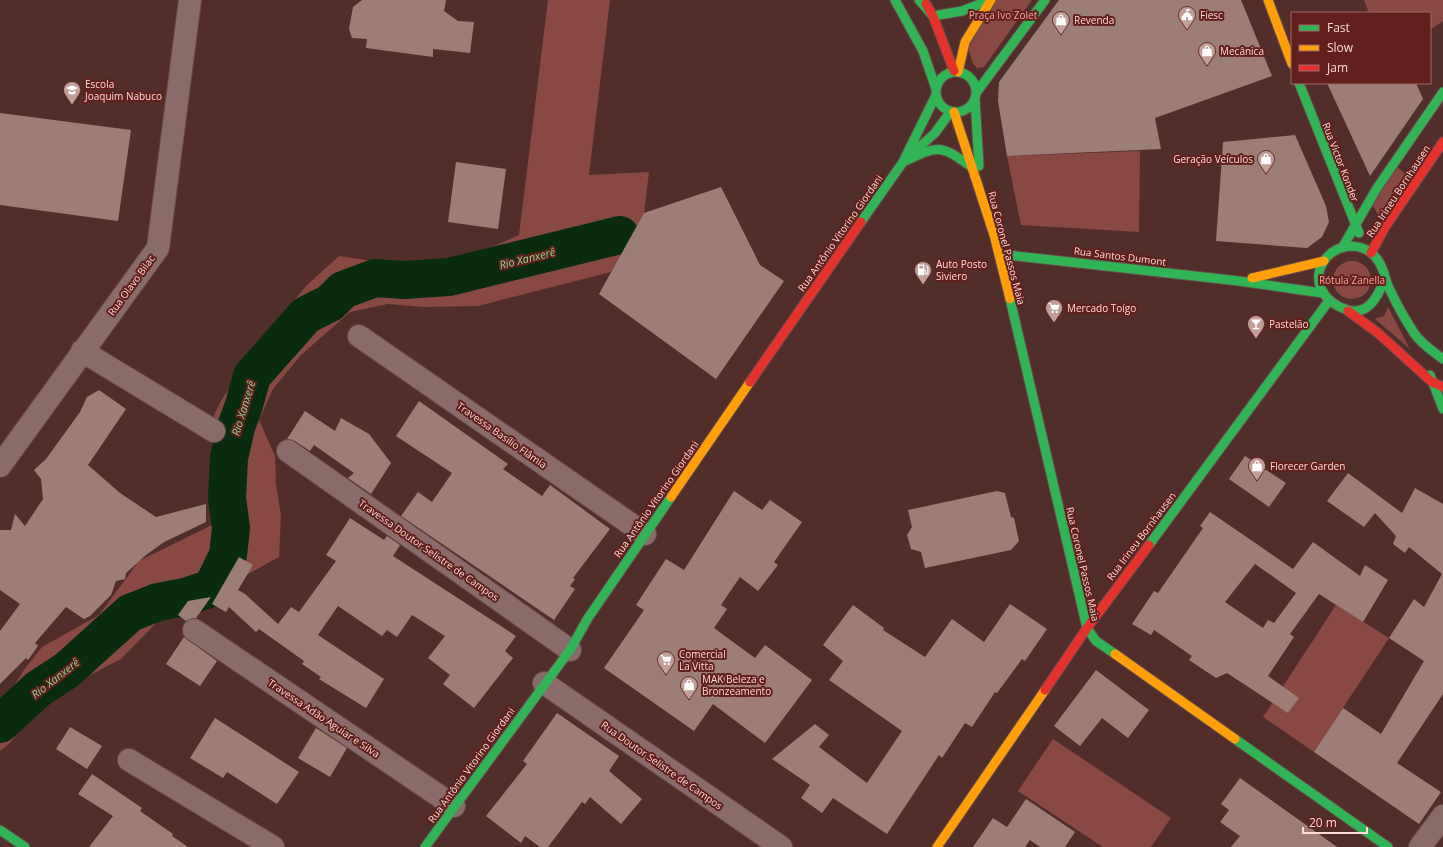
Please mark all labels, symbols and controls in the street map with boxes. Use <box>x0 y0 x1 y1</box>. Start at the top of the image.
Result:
public building icon: Fiesc <box>1177 5 1197 30</box>
park label: Praça Ivo Zolet <box>969 8 1038 22</box>
place label: Fiesc <box>1200 8 1223 22</box>
shop icon: Revenda <box>1051 10 1071 35</box>
legend <box>1291 12 1431 84</box>
place label: Revenda <box>1074 13 1114 27</box>
text: Fast <box>1327 19 1350 36</box>
text: Slow <box>1327 39 1354 56</box>
shop icon: Mecânica <box>1197 41 1217 66</box>
place label: Mecânica <box>1220 44 1264 58</box>
text: Jam <box>1326 59 1348 76</box>
place label: Escola Joaquim Nabuco <box>84 77 162 103</box>
school or university icon: Escola Joaquim Nabuco <box>62 80 82 105</box>
street label: Rua Victor Konder <box>1319 120 1363 204</box>
street label: Rua Irineu Bornhausen <box>1363 142 1433 240</box>
shop icon: Geração Veículos <box>1256 149 1276 174</box>
place label: Geração Veículos <box>1173 152 1253 166</box>
street label: Rua Antônio Vitorino Giordani <box>794 172 886 294</box>
street label: Rua Coronel Passos Maia <box>985 190 1029 306</box>
street label: Rua Santos Dumont <box>1073 243 1167 269</box>
water label: Rio Xanxerê <box>498 244 557 272</box>
street label: Rua Olavo Bilac <box>104 252 158 318</box>
place label: Auto Posto Siviero <box>936 257 987 283</box>
fuel station icon: Auto Posto Siviero <box>913 260 933 285</box>
park label: Rótula Zanella <box>1319 273 1385 287</box>
supermarket icon: Mercado Toígo <box>1044 298 1064 323</box>
place label: Mercado Toígo <box>1067 301 1136 315</box>
bar icon: Pastelão <box>1246 314 1266 339</box>
place label: Pastelão <box>1269 317 1309 331</box>
water label: Rio Xanxerê <box>227 378 259 437</box>
street label: Travessa Basílio Flâmia <box>454 399 550 471</box>
street label: Rua Antônio Vitorino Giordani <box>610 438 702 560</box>
shop icon: Florecer Garden <box>1247 456 1267 481</box>
place label: Florecer Garden <box>1270 459 1345 473</box>
street label: Rua Irineu Bornhausen <box>1103 489 1179 583</box>
street label: Travessa Doutor Selistre de Campos <box>356 496 502 604</box>
street label: Rua Coronel Passos Maia <box>1063 505 1103 623</box>
place label: Comercial La Vitta <box>679 647 726 673</box>
supermarket icon: Comercial La Vitta <box>656 650 676 675</box>
water label: Rio Xanxerê <box>28 654 82 701</box>
place label: MAK Beleza e Bronzeamento <box>702 672 771 698</box>
street label: Travessa Adão Aguiar e Silva <box>265 675 383 761</box>
shop icon: MAK Beleza e Bronzeamento <box>679 675 699 700</box>
street label: Rua Antônio Vitorino Giordani <box>424 704 518 826</box>
street label: Rua Doutor Selistre de Campos <box>598 718 726 813</box>
scale bar <box>1303 809 1367 835</box>
text: 20 m <box>1309 814 1337 831</box>

